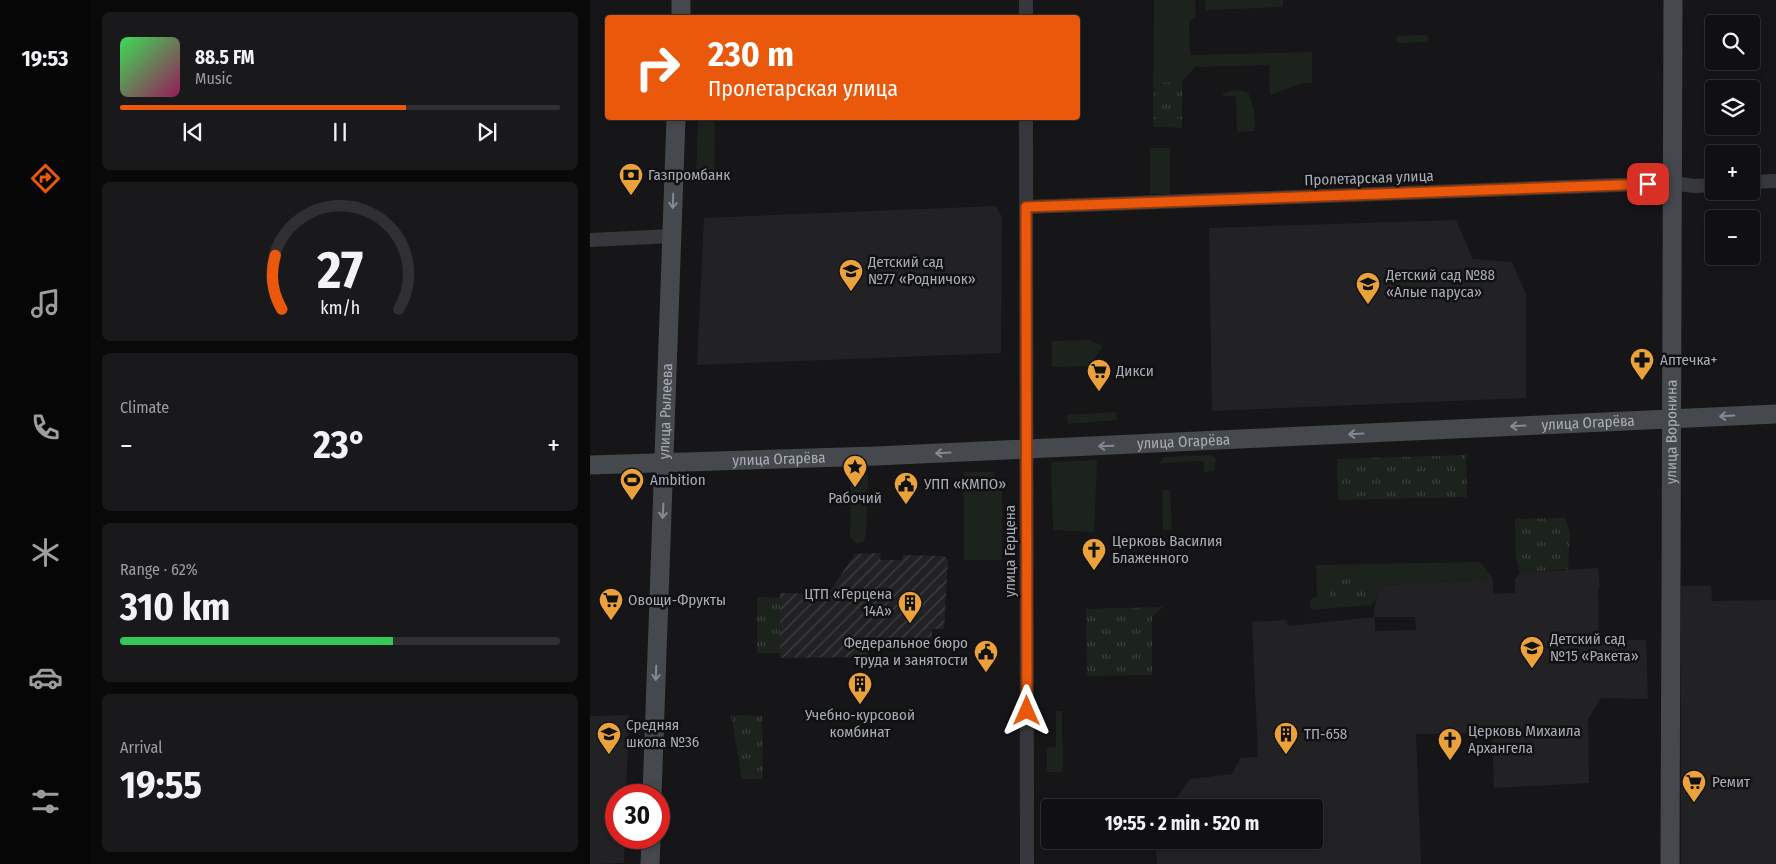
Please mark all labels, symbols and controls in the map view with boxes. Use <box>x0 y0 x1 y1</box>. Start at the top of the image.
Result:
map controls <box>1705 15 1760 265</box>
button: search <box>1705 15 1760 70</box>
text: 230 m <box>708 33 794 75</box>
icon: right <box>625 35 690 100</box>
text: 19:53 <box>22 45 68 72</box>
text: 88.5 FM <box>195 46 254 69</box>
text: Music <box>195 69 232 88</box>
text: Пролетарская улица <box>708 75 898 102</box>
button: layers <box>1705 80 1760 135</box>
icon: previous <box>179 118 207 146</box>
icon: pause <box>326 118 354 146</box>
icon: next <box>473 118 501 146</box>
button: + <box>1705 145 1760 200</box>
icon: directions <box>28 161 63 196</box>
bank icon: Газпромбанк <box>618 162 644 196</box>
pin <box>1627 163 1669 205</box>
place label: Газпромбанк <box>648 166 730 184</box>
street label: Пролетарская улица <box>1304 167 1434 189</box>
icon: arrive <box>1634 170 1662 198</box>
one-way arrow <box>668 193 677 209</box>
button: − <box>1705 210 1760 265</box>
text: 27 <box>316 239 363 302</box>
place label: Детский сад №77 «Родничок» <box>867 253 976 288</box>
school or university icon: Детский сад №77 «Родничок» <box>838 258 864 292</box>
place label: Детский сад №88 «Алые паруса» <box>1385 266 1495 301</box>
school or university icon: Детский сад №88 «Алые паруса» <box>1355 271 1381 305</box>
icon: music <box>28 286 63 321</box>
text: km/h <box>320 297 360 319</box>
pharmacy icon: Аптечка+ <box>1629 347 1655 381</box>
place label: Аптечка+ <box>1660 351 1717 369</box>
supermarket icon: Дикси <box>1086 358 1112 392</box>
place label: Дикси <box>1115 362 1154 380</box>
street label: улица Рылеева <box>655 363 676 460</box>
street label: улица Воронина <box>1662 380 1681 484</box>
text: Climate <box>120 398 169 417</box>
icon: phone <box>28 410 63 445</box>
one-way arrow <box>1720 411 1736 421</box>
street label: улица Огарёва <box>1541 412 1635 434</box>
one-way arrow <box>1510 421 1526 431</box>
text: 23° <box>313 422 367 468</box>
text: − <box>120 429 133 462</box>
text: + <box>547 429 560 462</box>
one-way arrow <box>1348 429 1364 438</box>
street label: улица Огарёва <box>1136 430 1231 453</box>
one-way arrow <box>1098 441 1114 451</box>
one-way arrow <box>936 448 952 458</box>
street label: улица Огарёва <box>732 449 826 470</box>
place icon: Рабочий <box>842 454 868 488</box>
sports icon: Ambition <box>619 467 645 501</box>
place label: Ambition <box>650 471 706 489</box>
public building icon: УПП «КМПО» <box>893 471 919 505</box>
place label: УПП «КМПО» <box>923 475 1006 493</box>
place label: Рабочий <box>828 489 882 507</box>
one-way arrow <box>658 502 667 518</box>
street label: улица Герцена <box>1001 505 1019 597</box>
place label: Церковь Василия Блаженного <box>1112 532 1222 567</box>
icon: climate <box>28 535 63 570</box>
church icon: Церковь Василия Блаженного <box>1081 537 1107 571</box>
text: Range · 62% <box>120 560 198 579</box>
text: 310 km <box>120 584 230 630</box>
place label: ЦТП «Герцена 14А» <box>804 585 892 620</box>
supermarket icon: Овощи-Фрукты <box>598 587 624 621</box>
building icon: ЦТП «Герцена 14А» <box>897 590 923 624</box>
place label: Овощи-Фрукты <box>628 591 726 609</box>
place label: Детский сад №15 «Ракета» <box>1549 630 1639 665</box>
place label: Федеральное бюро труда и занятости <box>844 634 968 669</box>
school or university icon: Детский сад №15 «Ракета» <box>1519 635 1545 669</box>
public building icon: Федеральное бюро труда и занятости <box>973 639 999 673</box>
icon: car <box>28 660 63 695</box>
one-way arrow <box>651 664 661 681</box>
building icon: Учебно-курсовой комбинат <box>847 671 873 705</box>
position arrow <box>1000 684 1052 736</box>
place label: Учебно-курсовой комбинат <box>804 706 915 741</box>
place label: Средняя школа №36 <box>626 716 699 751</box>
school or university icon: Средняя школа №36 <box>596 721 622 755</box>
building icon: ТП-658 <box>1273 721 1299 755</box>
place label: Церковь Михаила Архангела <box>1468 722 1581 757</box>
place label: ТП-658 <box>1304 725 1347 743</box>
church icon: Церковь Михаила Архангела <box>1437 727 1463 761</box>
text: Arrival <box>120 738 162 757</box>
text: 19:55 <box>120 762 202 808</box>
supermarket icon: Ремит <box>1681 769 1707 803</box>
place label: Ремит <box>1712 773 1751 791</box>
icon: filters <box>28 784 63 819</box>
speed limit sign: 30 <box>605 784 670 849</box>
text: 19:55 · 2 min · 520 m <box>1105 812 1259 835</box>

